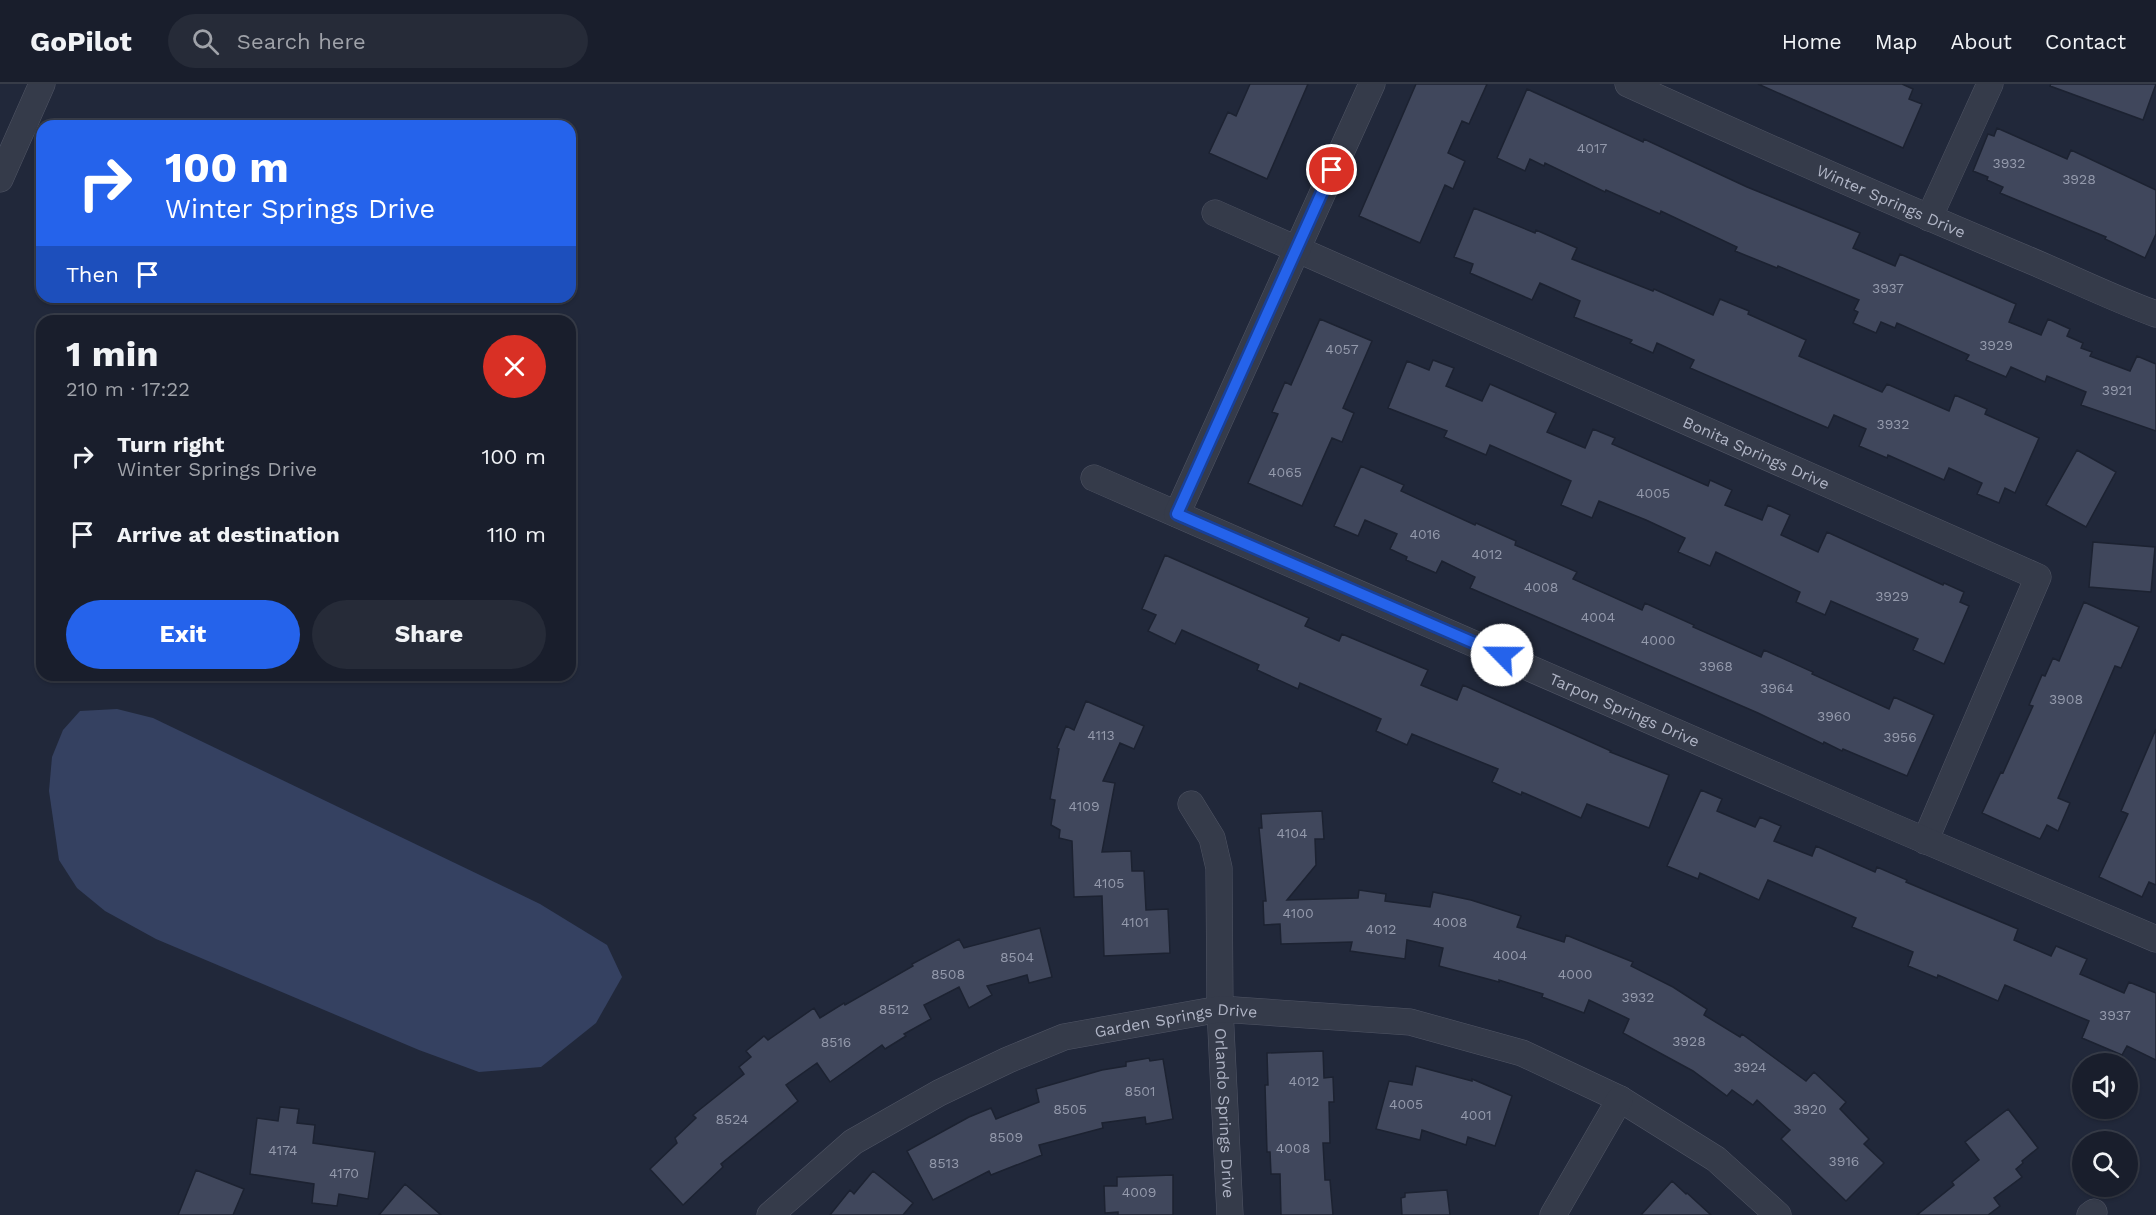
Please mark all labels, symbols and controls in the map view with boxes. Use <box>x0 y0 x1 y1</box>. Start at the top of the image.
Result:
search box <box>168 14 588 68</box>
text: GoPilot <box>30 25 132 58</box>
icon: search <box>189 25 222 58</box>
text: Search here <box>237 29 366 54</box>
text: Home <box>1782 29 1842 54</box>
text: Map <box>1875 29 1918 54</box>
text: About <box>1951 29 2012 54</box>
text: Contact <box>2045 29 2126 54</box>
house number: 4017 <box>1577 140 1607 156</box>
text: 100 m <box>165 143 289 192</box>
icon: right <box>66 144 144 222</box>
pin <box>1306 144 1357 195</box>
icon: arrive <box>1315 153 1348 186</box>
house number: 3932 <box>1993 155 2025 171</box>
street label: Winter Springs Drive <box>1814 161 1968 242</box>
house number: 3928 <box>2062 171 2096 187</box>
text: Winter Springs Drive <box>165 193 435 225</box>
icon: arrive <box>131 258 164 291</box>
text: Then <box>66 262 119 287</box>
house number: 3937 <box>1872 280 1904 296</box>
text: 1 min <box>66 333 158 375</box>
button: close <box>483 335 546 398</box>
house number: 3929 <box>1979 337 2013 353</box>
house number: 4057 <box>1325 341 1359 357</box>
text: 210 m · 17:22 <box>66 377 190 401</box>
house number: 3921 <box>2102 382 2132 398</box>
street label: Bonita Springs Drive <box>1680 412 1832 494</box>
house number: 3932 <box>1877 416 1909 432</box>
text: Turn right <box>117 432 224 457</box>
icon: right <box>66 440 99 473</box>
text: 100 m <box>482 444 546 469</box>
text: Winter Springs Drive <box>117 457 317 481</box>
house number: 4065 <box>1268 464 1302 480</box>
house number: 4005 <box>1636 485 1670 501</box>
icon: arrive <box>66 518 99 551</box>
text: Arrive at destination <box>117 522 340 547</box>
text: 110 m <box>487 522 546 547</box>
house number: 4016 <box>1409 526 1441 542</box>
house number: 4012 <box>1472 546 1502 562</box>
house number: 4008 <box>1524 579 1558 595</box>
house number: 3929 <box>1875 588 1909 604</box>
button: Exit <box>66 600 300 669</box>
button: Share <box>312 600 546 669</box>
house number: 4004 <box>1581 609 1615 625</box>
position arrow <box>1470 623 1534 687</box>
house number: 4000 <box>1641 632 1675 648</box>
house number: 3968 <box>1699 658 1733 674</box>
street label: Tarpon Springs Drive <box>1546 669 1702 751</box>
house number: 3964 <box>1760 680 1794 696</box>
house number: 3908 <box>2049 691 2083 707</box>
house number: 3960 <box>1817 708 1851 724</box>
house number: 4113 <box>1087 727 1115 743</box>
house number: 3956 <box>1883 729 1917 745</box>
house number: 4109 <box>1068 798 1100 814</box>
house number: 4104 <box>1276 825 1308 841</box>
house number: 4105 <box>1094 875 1124 891</box>
house number: 4100 <box>1282 905 1314 921</box>
house number: 4101 <box>1121 914 1149 930</box>
house number: 4008 <box>1433 914 1467 930</box>
house number: 4012 <box>1366 921 1396 937</box>
house number: 4004 <box>1493 947 1527 963</box>
house number: 8504 <box>1000 949 1034 965</box>
house number: 8508 <box>931 966 965 982</box>
house number: 4000 <box>1558 966 1592 982</box>
house number: 3932 <box>1622 989 1654 1005</box>
street label: Garden Springs Drive <box>1093 1000 1258 1041</box>
house number: 8512 <box>879 1001 909 1017</box>
house number: 3937 <box>2099 1007 2131 1023</box>
street label: Orlando Springs Drive <box>1211 1027 1238 1199</box>
house number: 3928 <box>1672 1033 1706 1049</box>
house number: 8516 <box>821 1034 851 1050</box>
map controls <box>2072 1053 2138 1197</box>
button: sound <box>2072 1053 2138 1119</box>
house number: 3924 <box>1733 1059 1767 1075</box>
house number: 4012 <box>1289 1073 1319 1089</box>
house number: 8501 <box>1125 1083 1155 1099</box>
house number: 4005 <box>1389 1096 1423 1112</box>
house number: 8505 <box>1053 1101 1087 1117</box>
house number: 3920 <box>1793 1101 1827 1117</box>
house number: 4001 <box>1460 1107 1492 1123</box>
house number: 8524 <box>715 1111 749 1127</box>
house number: 8509 <box>989 1129 1023 1145</box>
button: search <box>2072 1131 2138 1197</box>
house number: 4008 <box>1276 1140 1310 1156</box>
house number: 4174 <box>268 1142 298 1158</box>
house number: 3916 <box>1829 1153 1859 1169</box>
house number: 8513 <box>929 1155 959 1171</box>
house number: 4170 <box>329 1165 359 1181</box>
house number: 4009 <box>1122 1184 1156 1200</box>

